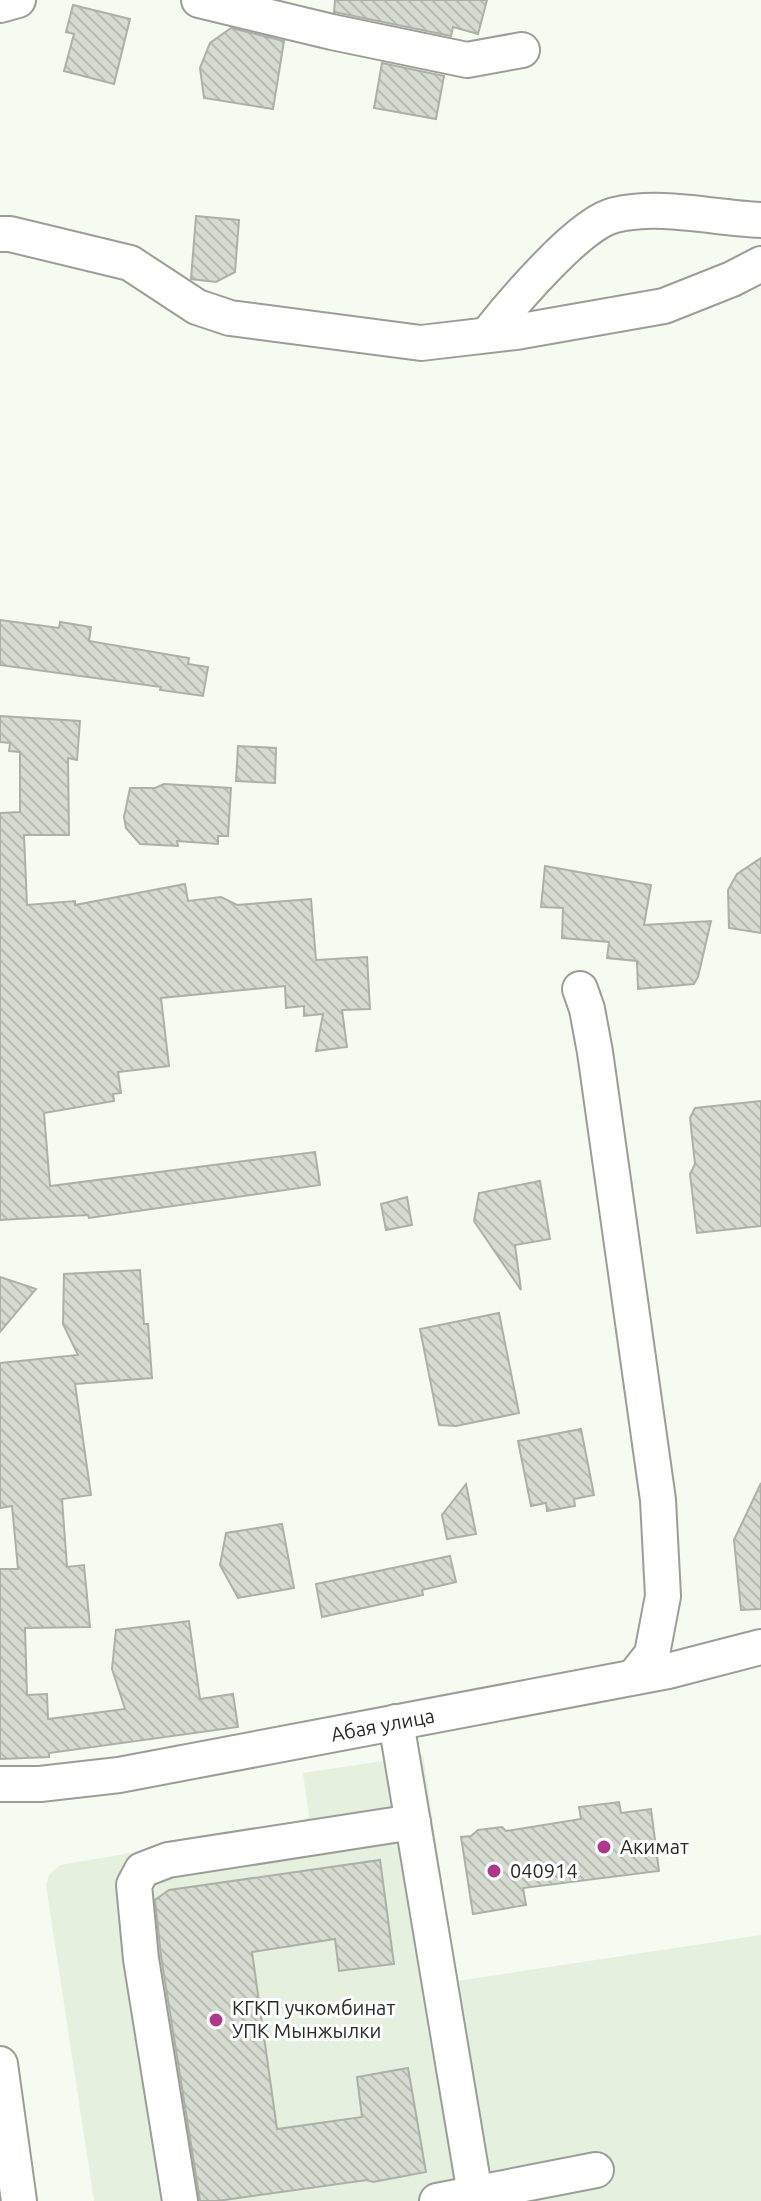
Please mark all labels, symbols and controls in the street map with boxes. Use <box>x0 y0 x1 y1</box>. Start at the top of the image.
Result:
street label: Абая улица <box>329 1703 436 1746</box>
place label: Акимат <box>620 1835 689 1858</box>
marker: Акимат <box>595 1838 613 1856</box>
place label: 040914 <box>510 1859 578 1882</box>
marker: 040914 <box>485 1862 503 1880</box>
place label: КГКП учкомбинат УПК Мынжылки <box>232 1996 395 2042</box>
marker: КГКП учкомбинат УПК Мынжылки <box>207 2011 225 2029</box>

